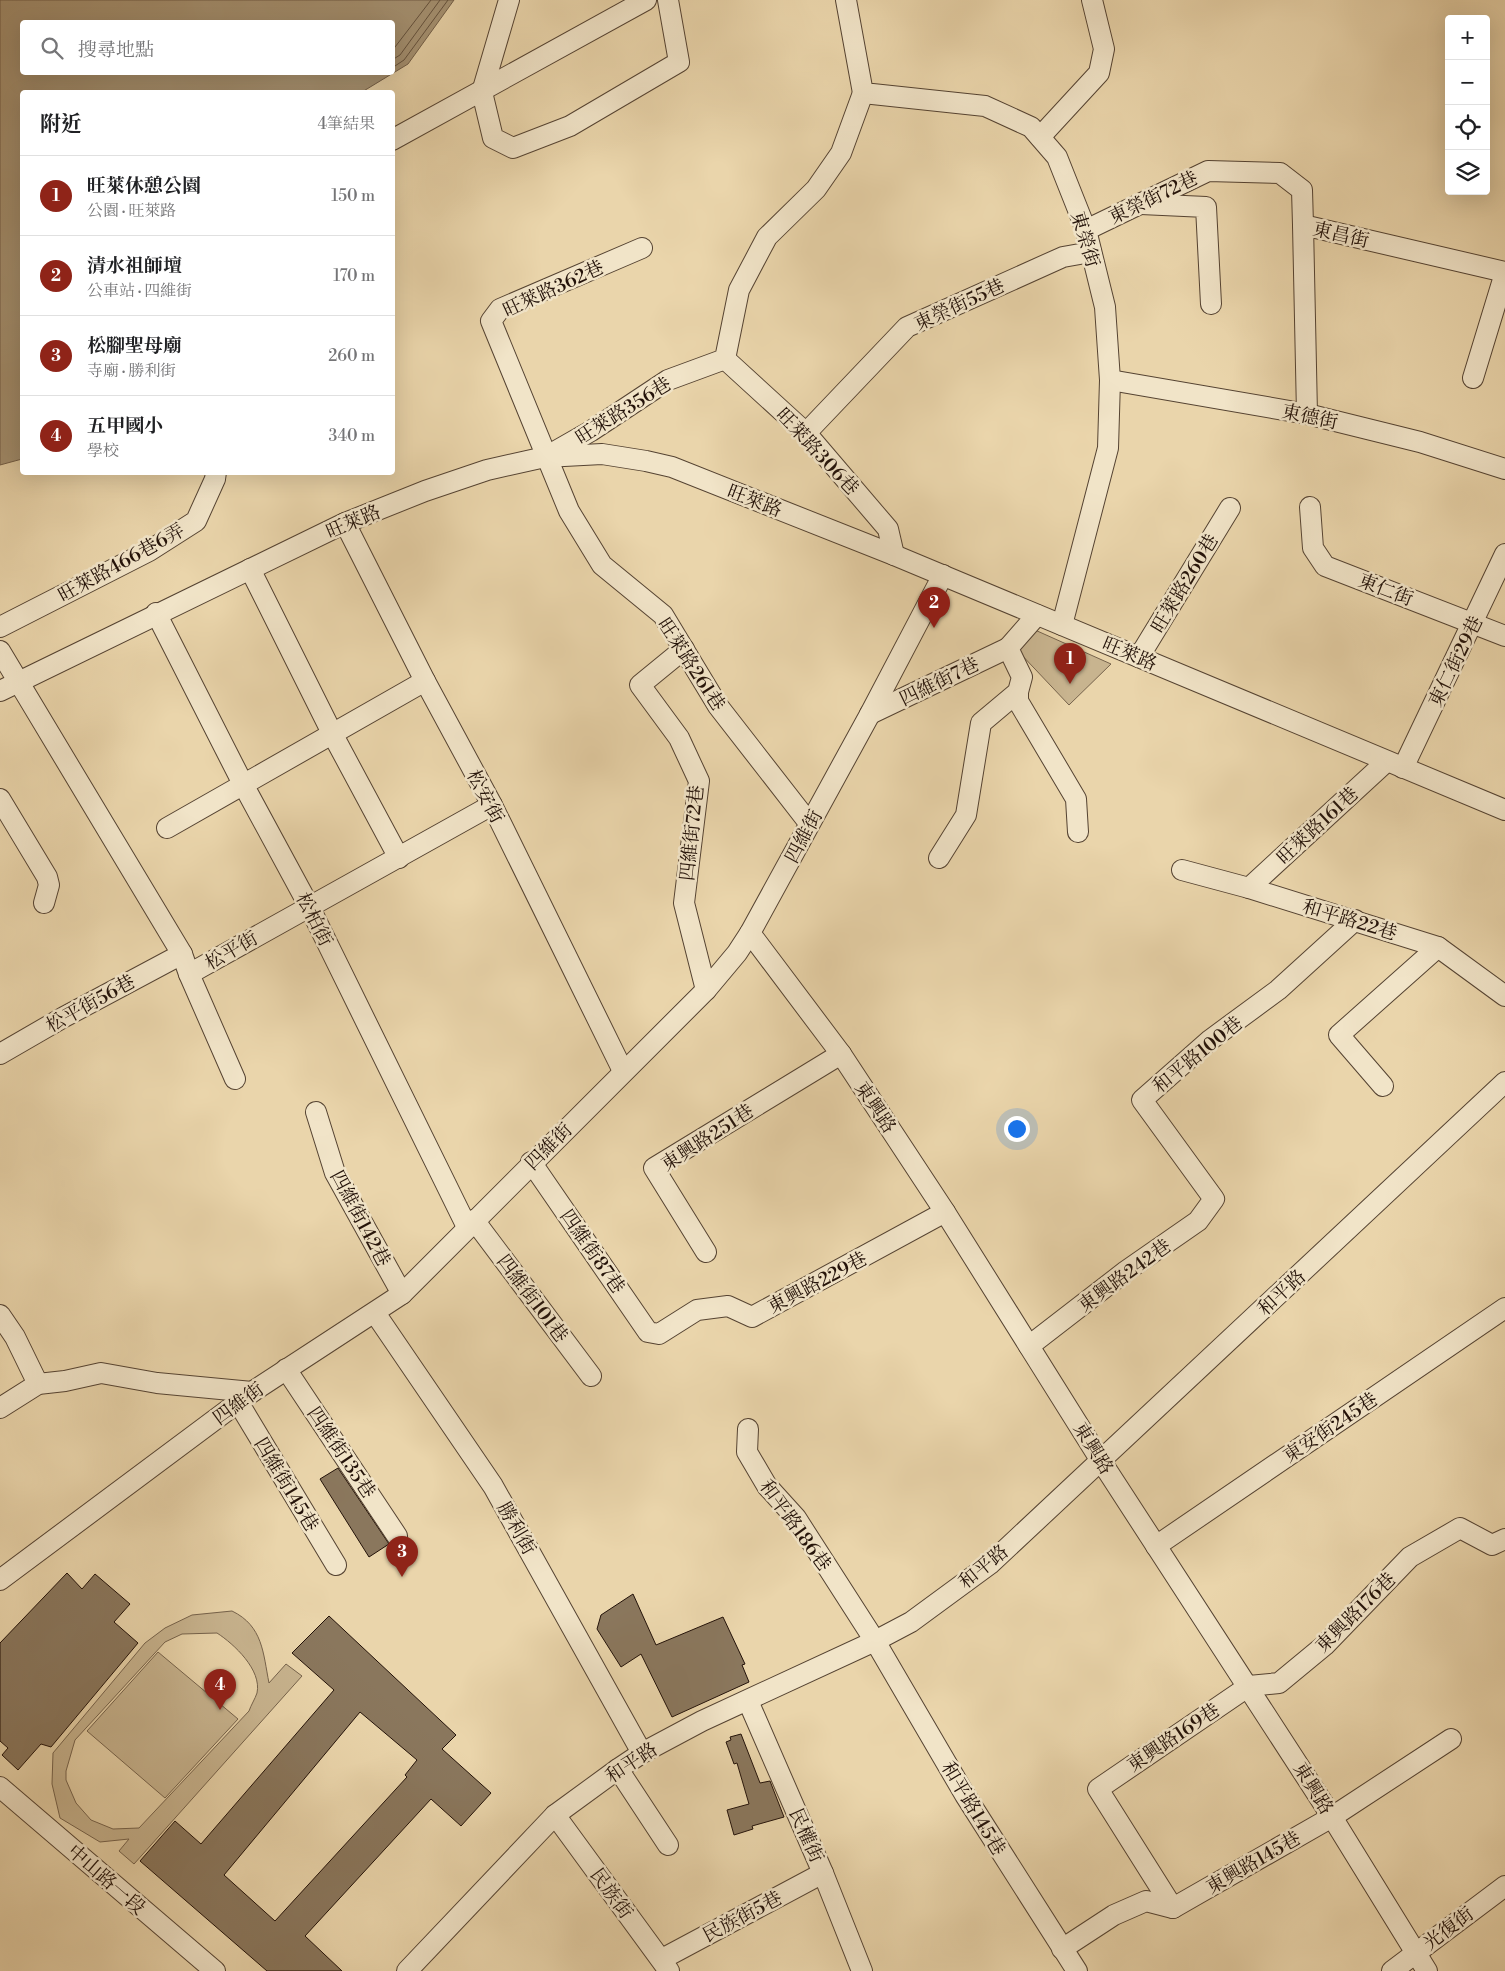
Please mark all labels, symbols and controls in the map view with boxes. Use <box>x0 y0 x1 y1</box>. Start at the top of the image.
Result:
map controls <box>1445 15 1490 195</box>
button: + <box>1445 15 1490 60</box>
search box <box>20 20 395 75</box>
icon: search <box>38 34 66 62</box>
text: 搜尋地點 <box>78 38 154 62</box>
button: − <box>1445 60 1490 105</box>
button: locate <box>1445 105 1490 150</box>
text: 附近 <box>40 112 82 138</box>
text: 4筆結果 <box>317 114 375 134</box>
button: layers <box>1445 150 1490 195</box>
street label: 東榮街72巷 <box>1105 166 1202 230</box>
text: 旺萊休憩公園 <box>87 174 201 198</box>
text: 1 <box>52 186 60 206</box>
text: 150 m <box>331 186 375 206</box>
text: 公園 · 旺萊路 <box>87 201 176 221</box>
street label: 東榮街 <box>1065 209 1105 270</box>
street label: 東昌街 <box>1310 217 1371 253</box>
text: 清水祖師壇 <box>87 254 182 278</box>
street label: 旺萊路362巷 <box>499 255 608 323</box>
text: 2 <box>51 266 61 286</box>
text: 170 m <box>333 266 375 286</box>
street label: 東榮街55巷 <box>910 274 1008 336</box>
text: 公車站 · 四維街 <box>87 281 192 301</box>
text: 松腳聖母廟 <box>87 334 182 358</box>
text: 3 <box>51 346 61 366</box>
text: 260 m <box>328 346 375 366</box>
text: 寺廟 · 勝利街 <box>87 361 176 381</box>
street label: 旺萊路356巷 <box>571 372 676 450</box>
street label: 東德街 <box>1279 399 1340 435</box>
street label: 旺萊路306巷 <box>771 403 864 500</box>
text: 五甲國小 <box>87 414 163 438</box>
text: 4 <box>51 426 61 446</box>
text: 340 m <box>328 426 375 446</box>
text: 學校 <box>87 441 119 461</box>
street label: 旺萊路 <box>724 480 786 522</box>
street label: 旺萊路 <box>322 500 384 544</box>
street label: 旺萊路466巷6弄 <box>54 518 189 608</box>
street label: 旺萊路260巷 <box>1146 530 1224 637</box>
street label: 東仁街 <box>1355 569 1417 611</box>
pin: 2 <box>918 587 950 628</box>
street label: 東仁街29巷 <box>1424 612 1488 711</box>
street label: 旺萊路261巷 <box>652 614 730 716</box>
street label: 旺萊路 <box>1099 632 1161 676</box>
pin: 1 <box>1054 643 1086 684</box>
street label: 四維街7巷 <box>896 652 983 711</box>
street label: 松安街 <box>461 766 509 827</box>
street label: 旺萊路161巷 <box>1272 782 1363 870</box>
street label: 四維街72巷 <box>675 784 709 882</box>
street label: 四維街 <box>780 806 828 867</box>
street label: 松柏街 <box>290 889 338 950</box>
street label: 和平路22巷 <box>1299 894 1400 946</box>
street label: 松平街 <box>201 926 262 976</box>
street label: 松平街56巷 <box>42 970 139 1038</box>
street label: 和平路100巷 <box>1148 1011 1247 1098</box>
street label: 東興路 <box>849 1077 901 1138</box>
street label: 東興路251巷 <box>657 1099 758 1177</box>
your location <box>1004 1116 1030 1142</box>
street label: 四維街 <box>520 1118 577 1175</box>
street label: 四維街142巷 <box>325 1166 395 1271</box>
street label: 四維街87巷 <box>555 1205 630 1298</box>
street label: 東興路242巷 <box>1073 1234 1176 1318</box>
street label: 東興路229巷 <box>764 1247 871 1319</box>
street label: 四維街101巷 <box>491 1250 573 1347</box>
street label: 和平路 <box>1253 1265 1311 1321</box>
street label: 四維街 <box>208 1377 269 1430</box>
street label: 東安街245巷 <box>1279 1387 1382 1468</box>
street label: 四維街135巷 <box>302 1402 381 1503</box>
street label: 東興路 <box>1068 1418 1118 1479</box>
street label: 四維街145巷 <box>249 1433 324 1536</box>
street label: 和平路186巷 <box>754 1475 836 1576</box>
street label: 勝利街 <box>491 1498 541 1559</box>
pin: 3 <box>386 1536 418 1577</box>
street label: 和平路 <box>954 1540 1013 1594</box>
street label: 東興路176巷 <box>1311 1568 1401 1658</box>
pin: 4 <box>204 1669 236 1710</box>
street label: 東興路169巷 <box>1123 1698 1224 1778</box>
street label: 和平路 <box>601 1737 662 1788</box>
street label: 和平路145巷 <box>936 1757 1011 1860</box>
street label: 東興路 <box>1288 1758 1338 1819</box>
street label: 民權街 <box>784 1804 829 1866</box>
street label: 東興路145巷 <box>1202 1826 1305 1900</box>
street label: 中山路一段 <box>63 1840 150 1920</box>
street label: 民族街 <box>585 1863 638 1924</box>
street label: 民族街5巷 <box>699 1886 786 1948</box>
street label: 光復街 <box>1419 1902 1479 1956</box>

